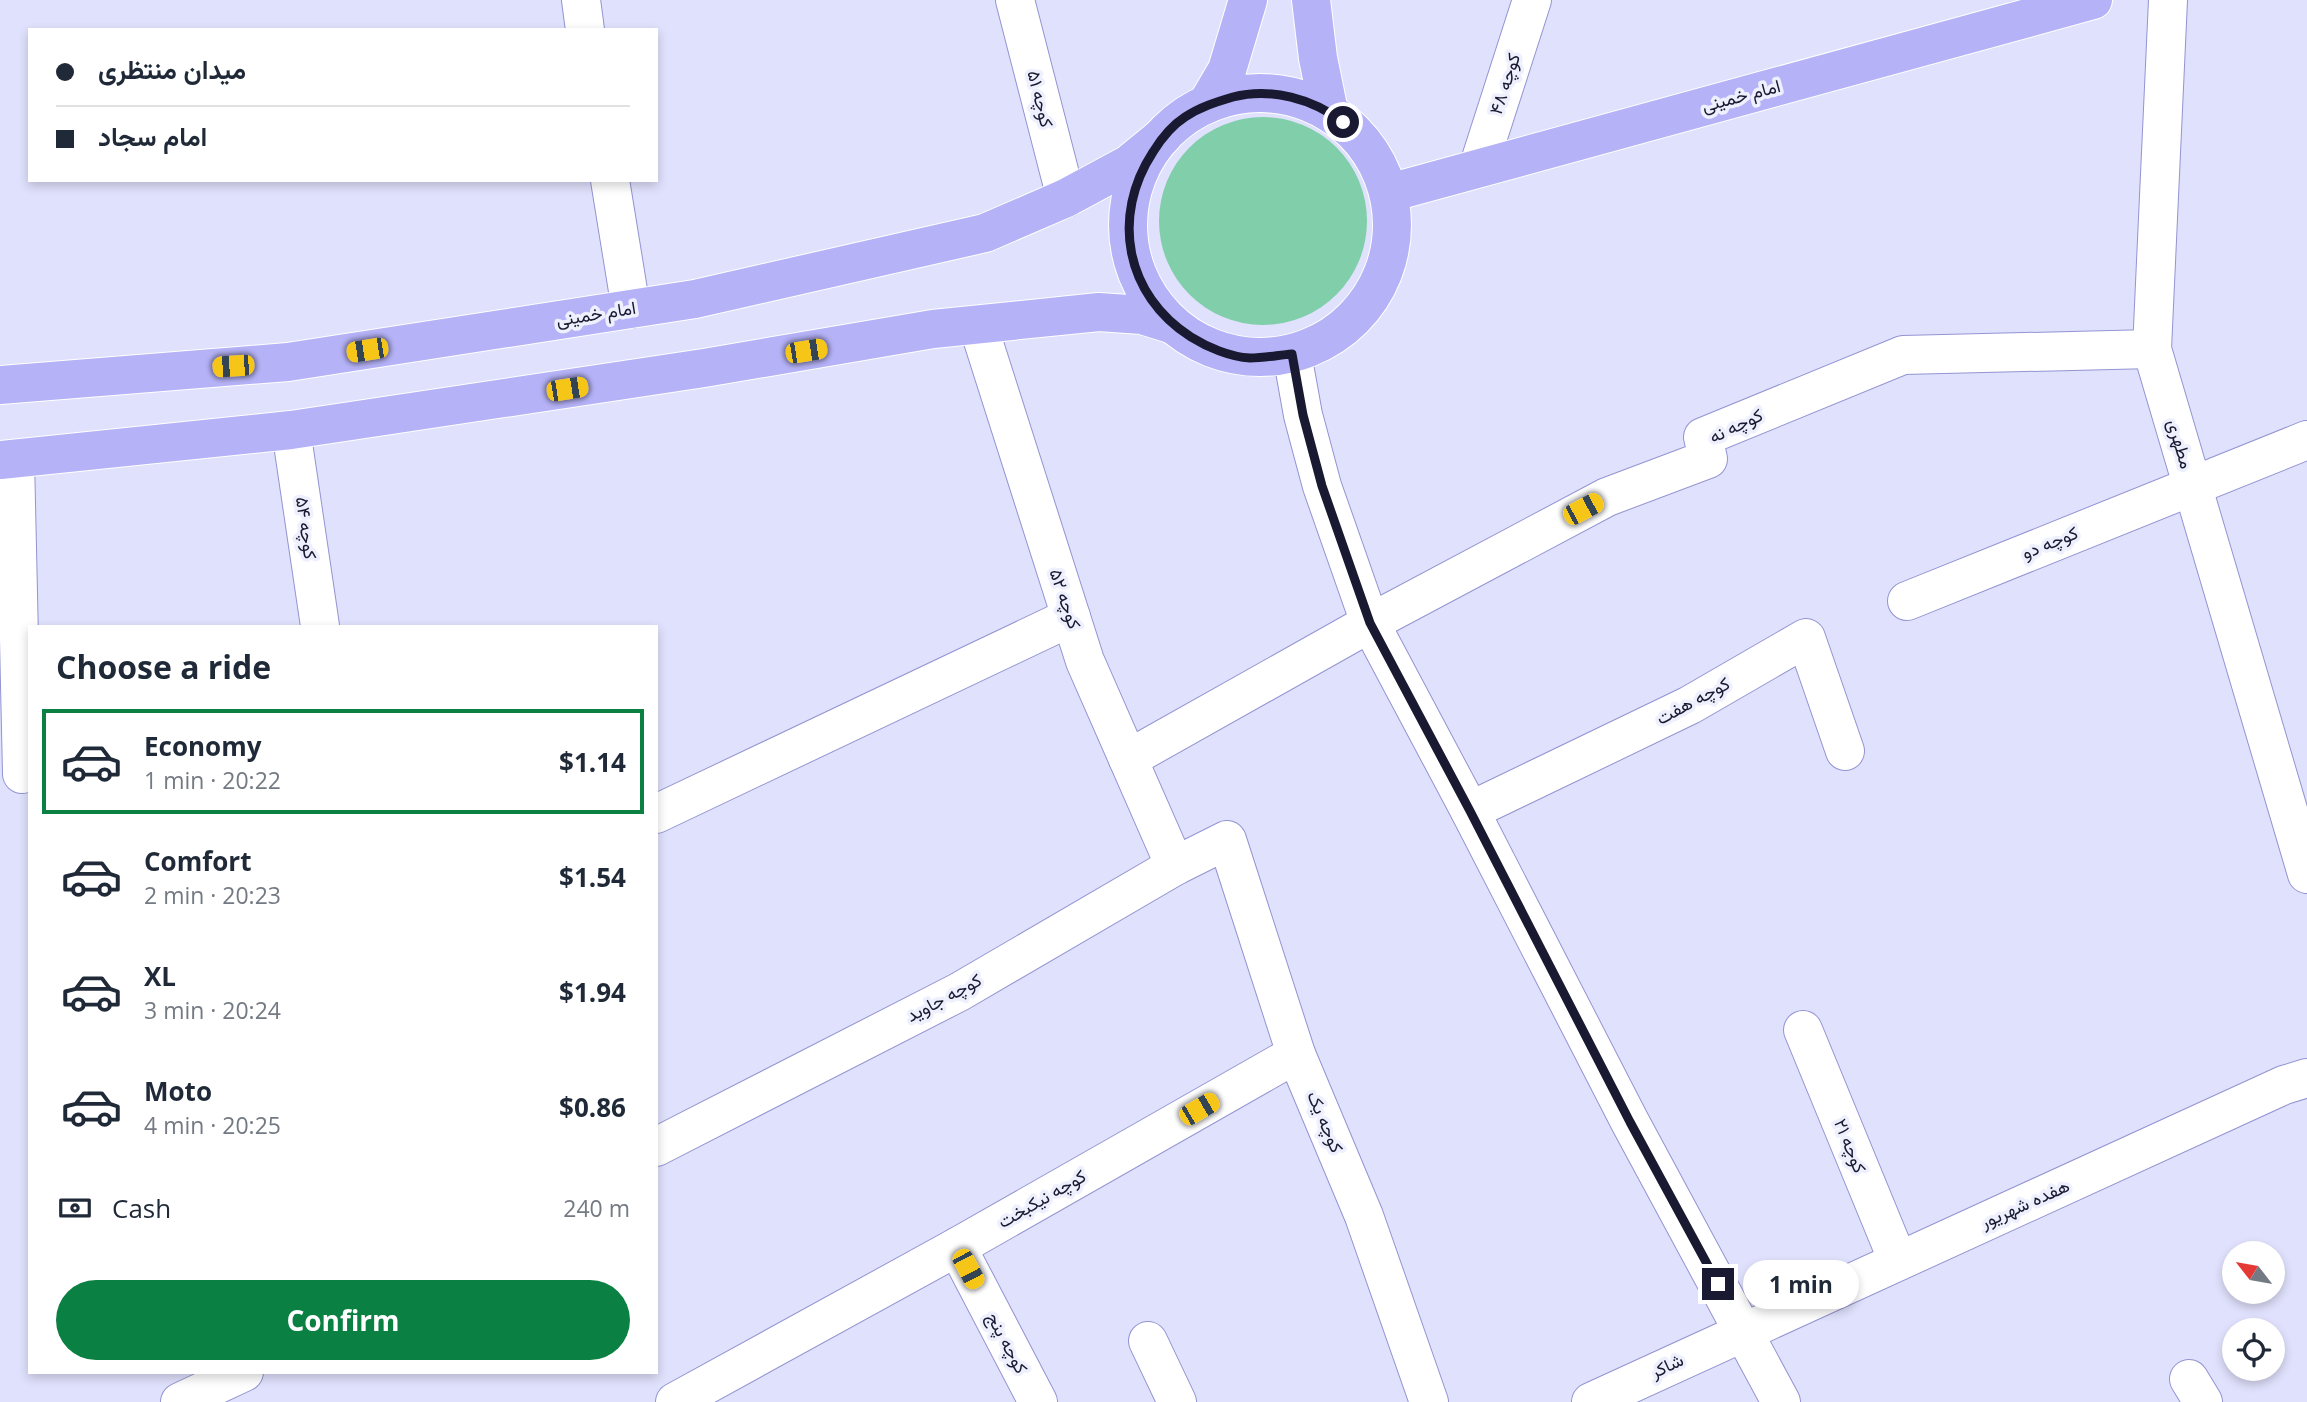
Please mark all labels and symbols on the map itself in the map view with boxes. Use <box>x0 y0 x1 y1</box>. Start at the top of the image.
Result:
street label: کوچه ۴۸ <box>1483 50 1526 118</box>
street label: کوچه ۵۱ <box>1021 68 1060 130</box>
street label: امام خمینی <box>1699 73 1783 118</box>
route start <box>1327 106 1359 138</box>
street label: امام خمینی <box>554 295 638 332</box>
car <box>345 336 390 364</box>
car <box>784 337 829 365</box>
car <box>212 354 255 378</box>
car <box>545 375 590 403</box>
street label: کوچه نه <box>1705 402 1767 449</box>
street label: مطهری <box>2162 416 2199 471</box>
car <box>1560 490 1607 528</box>
street label: کوچه ۵۴ <box>290 495 323 561</box>
street label: کوچه دو <box>2018 520 2082 565</box>
street label: کوچه ۵۲ <box>1044 565 1087 632</box>
street label: کوچه هفت <box>1651 671 1734 730</box>
street label: کوچه جاوید <box>902 967 986 1028</box>
street label: کوچه یک <box>1301 1087 1350 1156</box>
car <box>1176 1089 1223 1129</box>
street label: کوچه ۲۱ <box>1828 1115 1873 1177</box>
street label: کوچه نیکبخت <box>993 1163 1091 1234</box>
street label: هفده شهریور <box>1975 1173 2073 1234</box>
north arrow <box>2222 1241 2286 1304</box>
car <box>949 1246 988 1292</box>
callout: 1 min <box>1742 1260 1858 1308</box>
route end <box>1702 1268 1734 1300</box>
street label: کوچه پنج <box>981 1308 1034 1378</box>
street label: شاکر <box>1645 1347 1687 1384</box>

